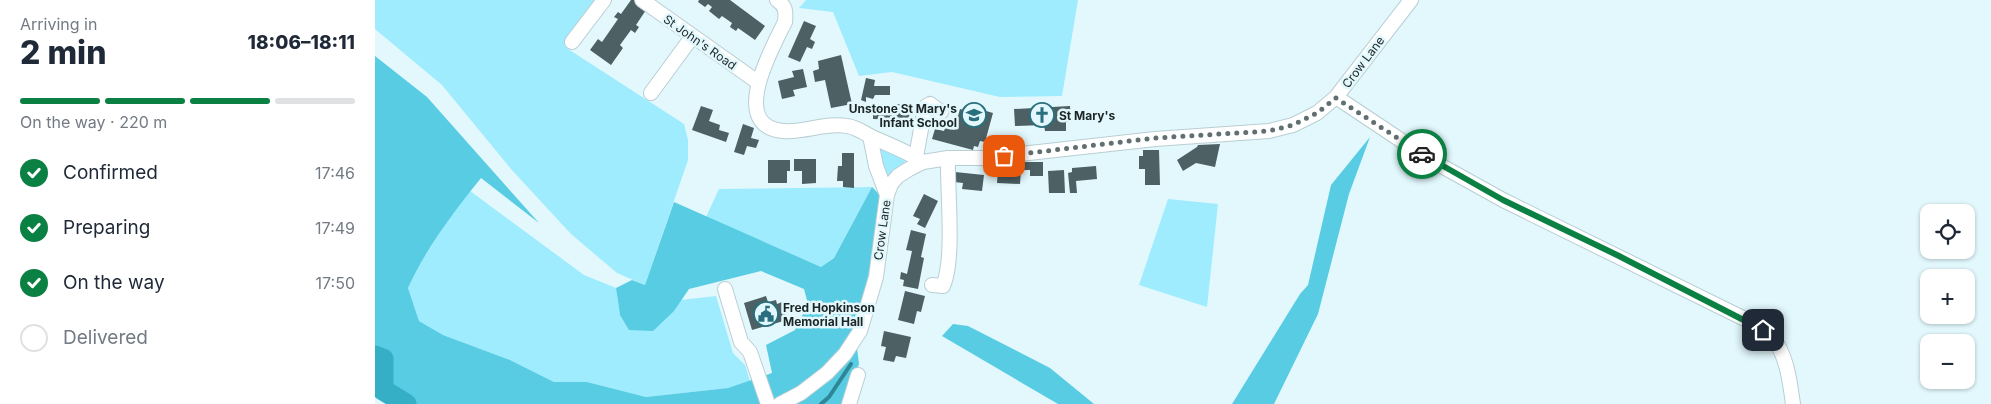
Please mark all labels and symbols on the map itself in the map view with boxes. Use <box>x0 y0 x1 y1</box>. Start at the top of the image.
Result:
street label: St John's Road <box>661 11 739 73</box>
street label: Crow Lane <box>1339 33 1387 91</box>
place label: Unstone St Mary's Infant School <box>849 101 957 130</box>
school or university icon: Unstone St Mary's Infant School <box>961 102 987 128</box>
church icon: St Mary's <box>1029 102 1055 128</box>
place label: St Mary's <box>1059 108 1116 123</box>
courier <box>1397 129 1447 179</box>
pin <box>983 135 1025 177</box>
street label: Crow Lane <box>870 199 894 261</box>
place label: Fred Hopkinson Memorial Hall <box>783 300 875 329</box>
public building icon: Fred Hopkinson Memorial Hall <box>753 301 779 327</box>
pin <box>1742 309 1784 351</box>

